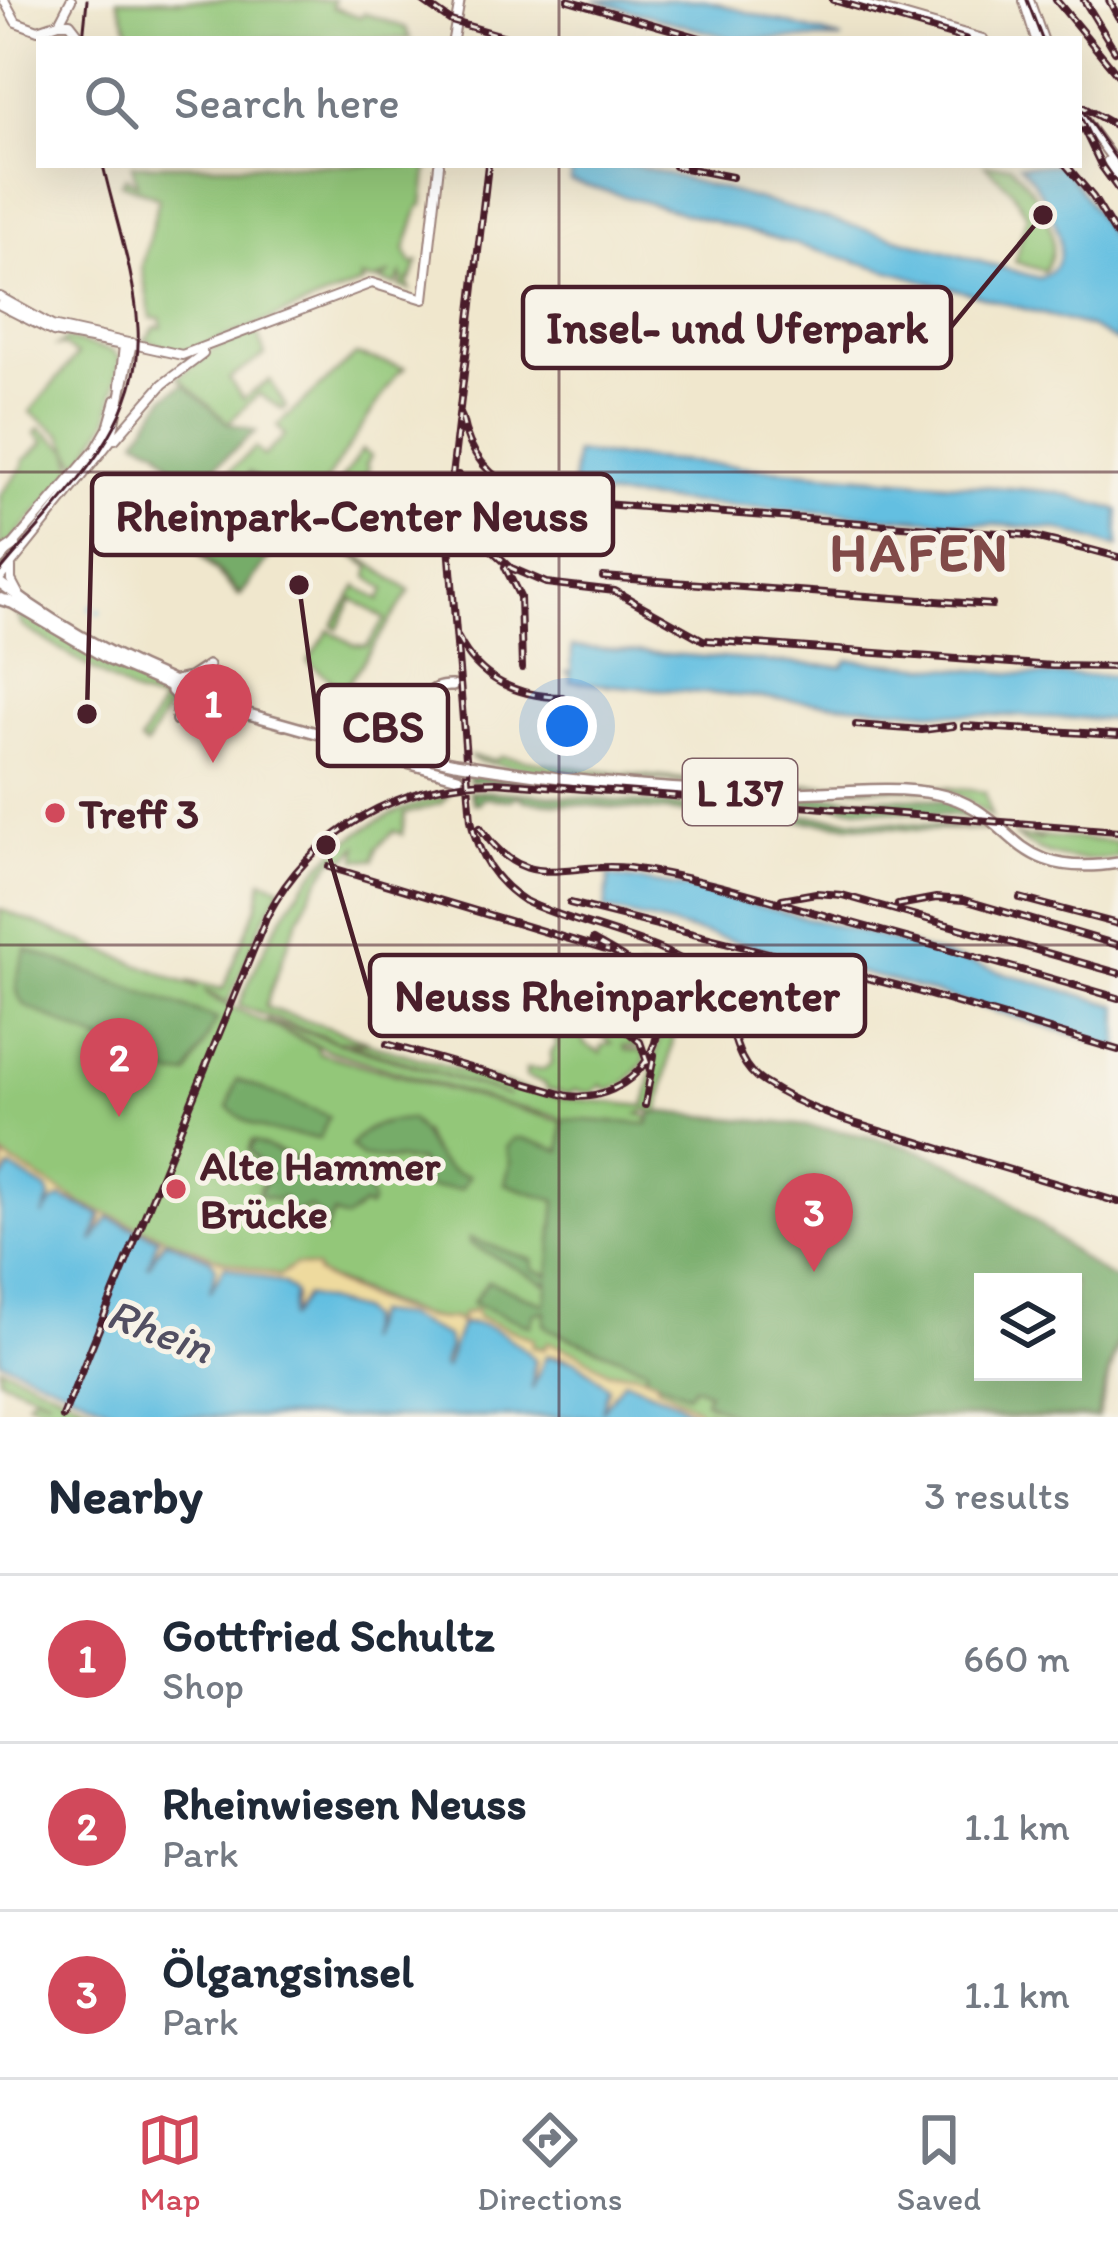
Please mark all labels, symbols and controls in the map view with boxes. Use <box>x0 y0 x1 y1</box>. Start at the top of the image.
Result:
search box <box>36 36 1082 168</box>
icon: search <box>78 69 144 135</box>
text: Search here <box>174 75 400 129</box>
callout: Insel- und Uferpark <box>523 287 951 368</box>
text: Insel- und Uferpark <box>546 300 929 354</box>
callout: Rheinpark-Center Neuss <box>92 474 613 555</box>
text: Rheinpark-Center Neuss <box>116 488 588 542</box>
district label: HAFEN <box>830 520 1010 585</box>
pin: 1 <box>174 664 252 763</box>
callout: CBS <box>318 685 448 766</box>
your location <box>537 696 597 756</box>
text: CBS <box>342 699 424 753</box>
road number: L 137 <box>683 759 797 825</box>
place label: Treff 3 <box>78 788 199 839</box>
marker: Treff 3 <box>42 800 68 826</box>
callout: Neuss Rheinparkcenter <box>370 955 865 1036</box>
text: Neuss Rheinparkcenter <box>394 968 841 1022</box>
pin: 2 <box>80 1018 158 1117</box>
place label: Alte Hammer Brücke <box>200 1140 442 1239</box>
pin: 3 <box>775 1173 853 1272</box>
marker: Alte Hammer Brücke <box>163 1176 189 1202</box>
map controls <box>974 1273 1082 1381</box>
button: layers <box>974 1273 1082 1381</box>
water label: Rhein <box>100 1285 220 1375</box>
text: Nearby <box>48 1465 203 1526</box>
text: 3 results <box>924 1472 1070 1519</box>
text: Gottfried Schultz <box>162 1608 494 1662</box>
text: 1 <box>78 1635 96 1682</box>
text: 660 m <box>963 1635 1070 1682</box>
text: Shop <box>162 1662 244 1709</box>
text: Rheinwiesen Neuss <box>162 1776 527 1830</box>
text: 2 <box>77 1803 97 1850</box>
text: 1.1 km <box>964 1803 1070 1850</box>
text: Park <box>162 1830 239 1877</box>
text: Ölgangsinsel <box>162 1944 414 1998</box>
text: 3 <box>76 1971 98 2018</box>
text: 1.1 km <box>964 1971 1070 2018</box>
text: Park <box>162 1998 239 2045</box>
tab: Map <box>137 2107 203 2218</box>
tab: Directions <box>477 2107 622 2218</box>
tab: Saved <box>897 2107 981 2218</box>

